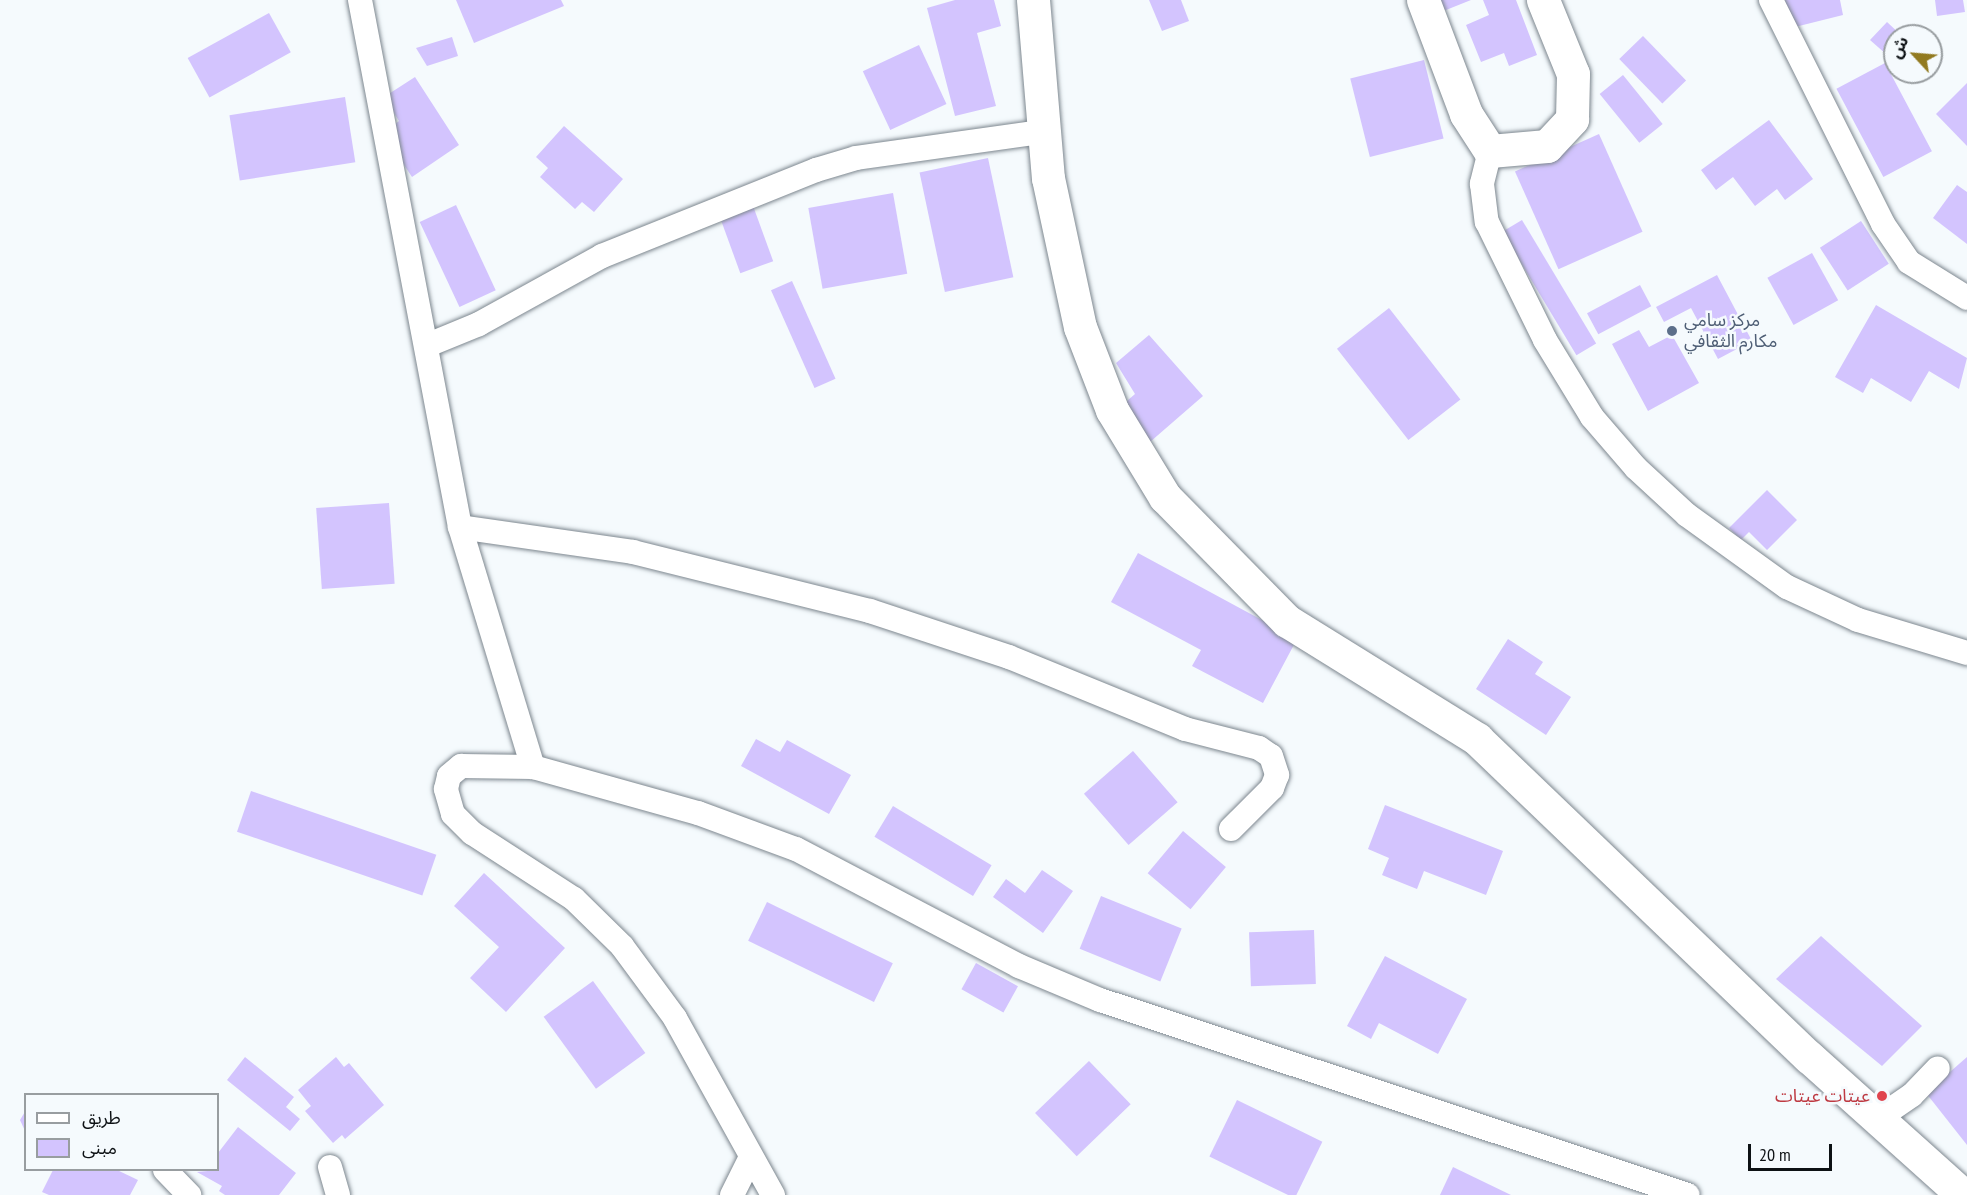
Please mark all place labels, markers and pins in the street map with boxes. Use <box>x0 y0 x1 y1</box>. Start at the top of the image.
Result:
place label: مركز سامي مكارم الثقافي <box>1684 310 1777 352</box>
marker: مركز سامي مكارم الثقافي <box>1665 324 1679 338</box>
place label: عيتات عيتات <box>1775 1085 1870 1107</box>
marker: عيتات عيتات <box>1875 1089 1889 1103</box>

